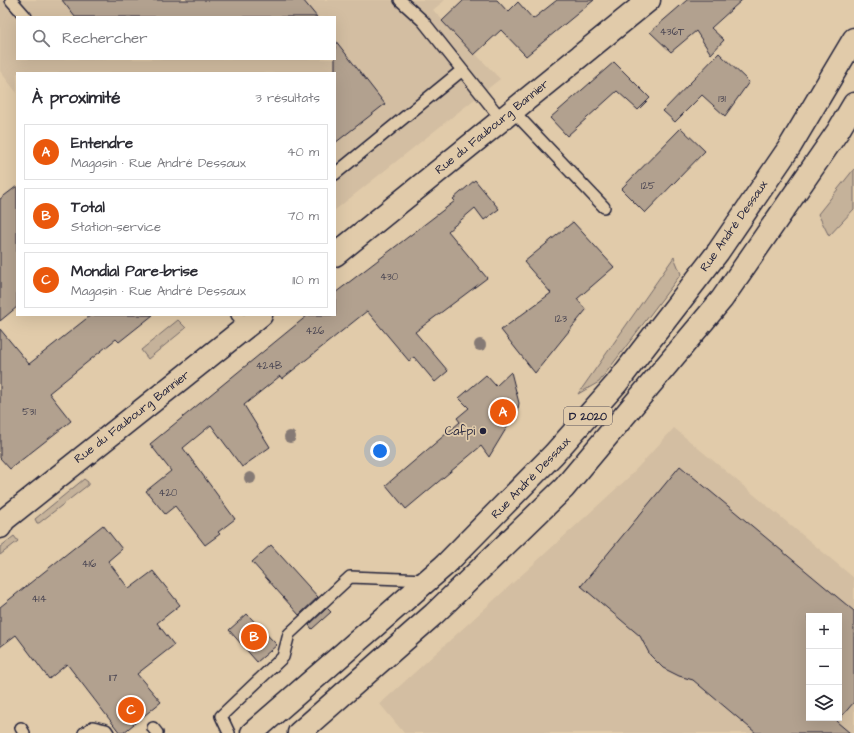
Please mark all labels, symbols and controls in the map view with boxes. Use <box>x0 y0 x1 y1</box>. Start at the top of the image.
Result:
search box <box>16 16 336 60</box>
house number: 436T <box>660 25 685 39</box>
icon: search <box>30 27 52 49</box>
text: Rechercher <box>62 28 147 49</box>
street label: Rue du Faubourg Bannier <box>431 75 554 179</box>
text: À proximité <box>32 86 121 110</box>
text: 3 résultats <box>255 89 320 107</box>
house number: 131 <box>718 92 727 106</box>
text: Entendre <box>71 133 133 154</box>
text: A <box>42 143 50 161</box>
text: 40 m <box>287 143 319 161</box>
text: Magasin · Rue André Dessaux <box>71 154 246 172</box>
street label: Rue André Dessaux <box>696 177 772 275</box>
house number: 125 <box>641 179 655 193</box>
text: Total <box>71 197 105 218</box>
text: B <box>41 207 51 225</box>
text: 70 m <box>287 207 319 225</box>
text: Station-service <box>71 218 161 236</box>
text: Mondial Pare-brise <box>71 261 198 282</box>
house number: 430 <box>380 270 398 284</box>
text: C <box>41 271 51 289</box>
text: 110 m <box>292 271 319 289</box>
text: Magasin · Rue André Dessaux <box>71 282 246 300</box>
house number: 123 <box>555 312 567 326</box>
house number: 426 <box>306 324 325 338</box>
house number: 424B <box>256 359 282 373</box>
street label: Rue du Faubourg Bannier <box>71 366 194 468</box>
pin: A <box>490 397 516 427</box>
house number: 531 <box>22 405 36 419</box>
road number: D 2020 <box>564 407 612 425</box>
place label: Cafpi <box>445 423 475 440</box>
marker: Cafpi <box>478 426 488 436</box>
street label: Rue André Dessaux <box>487 433 575 523</box>
your location <box>370 441 390 461</box>
house number: 420 <box>159 486 177 500</box>
house number: 416 <box>82 557 97 571</box>
house number: 414 <box>32 592 47 606</box>
map controls <box>806 613 842 721</box>
button: + <box>806 613 842 649</box>
pin: B <box>241 622 267 652</box>
button: − <box>806 649 842 685</box>
house number: 117 <box>109 671 117 685</box>
button: layers <box>806 685 842 721</box>
pin: C <box>118 695 144 725</box>

